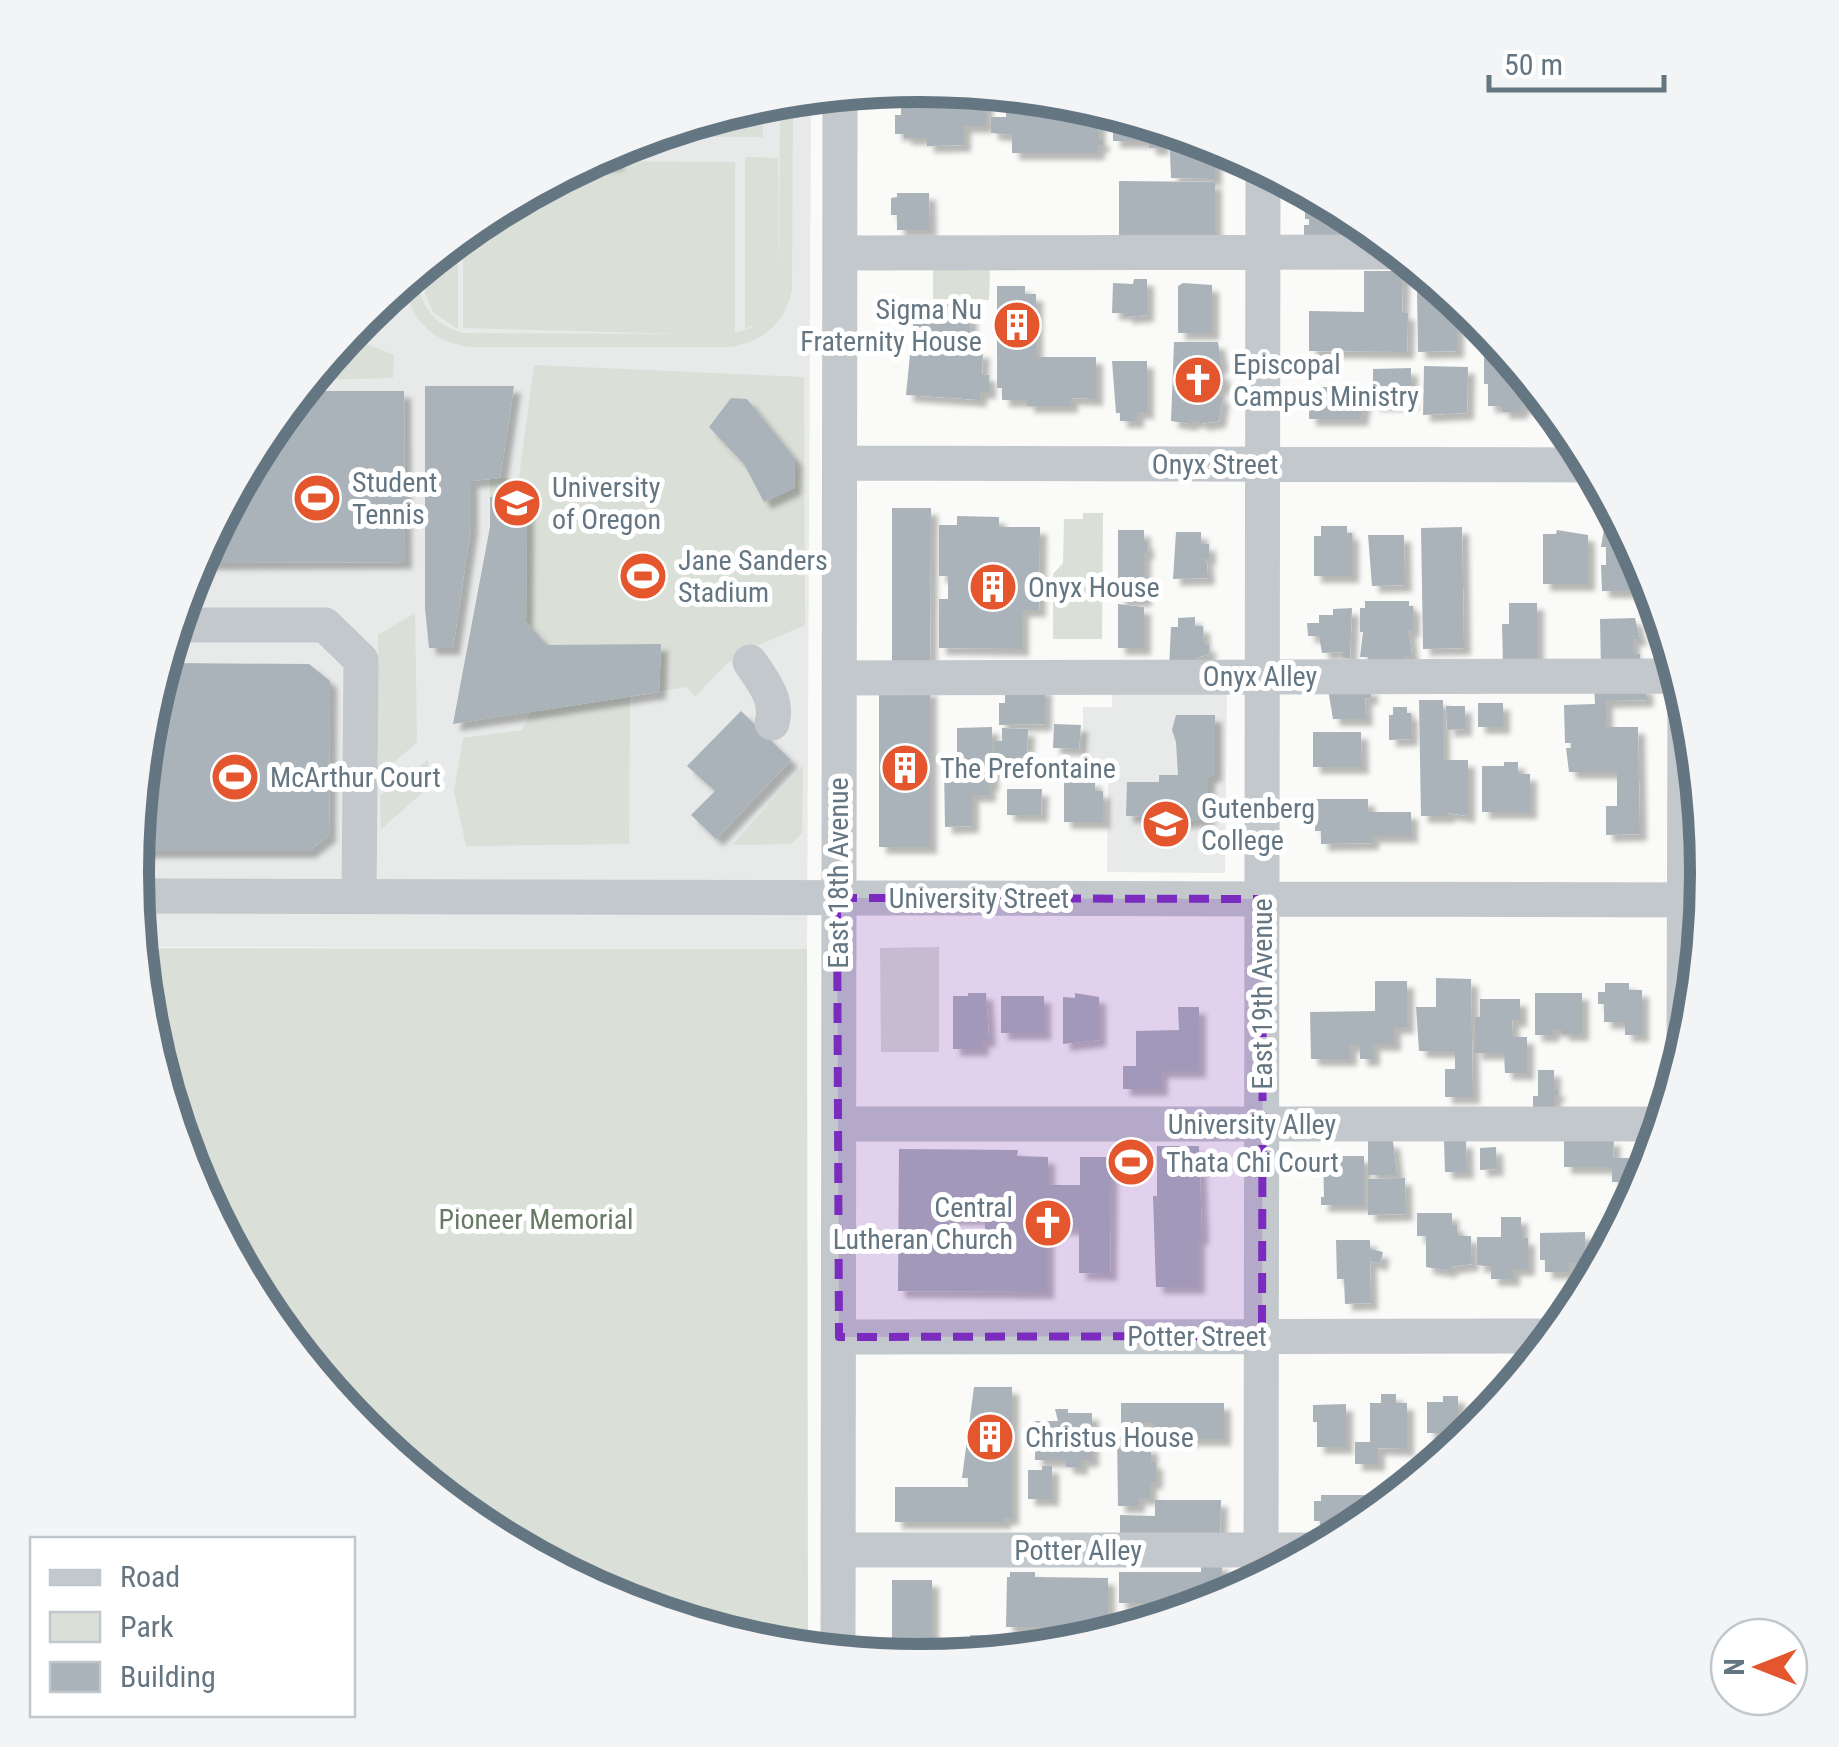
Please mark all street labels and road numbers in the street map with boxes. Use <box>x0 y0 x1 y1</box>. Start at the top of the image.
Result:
street label: Onyx Street <box>1152 448 1278 481</box>
street label: Onyx Alley <box>1203 660 1318 693</box>
street label: East 18th Avenue <box>822 777 855 969</box>
street label: University Street <box>889 882 1069 915</box>
street label: East 19th Avenue <box>1246 898 1279 1090</box>
street label: University Alley <box>1168 1108 1337 1141</box>
street label: Potter Street <box>1127 1320 1267 1353</box>
street label: Potter Alley <box>1014 1534 1142 1567</box>

